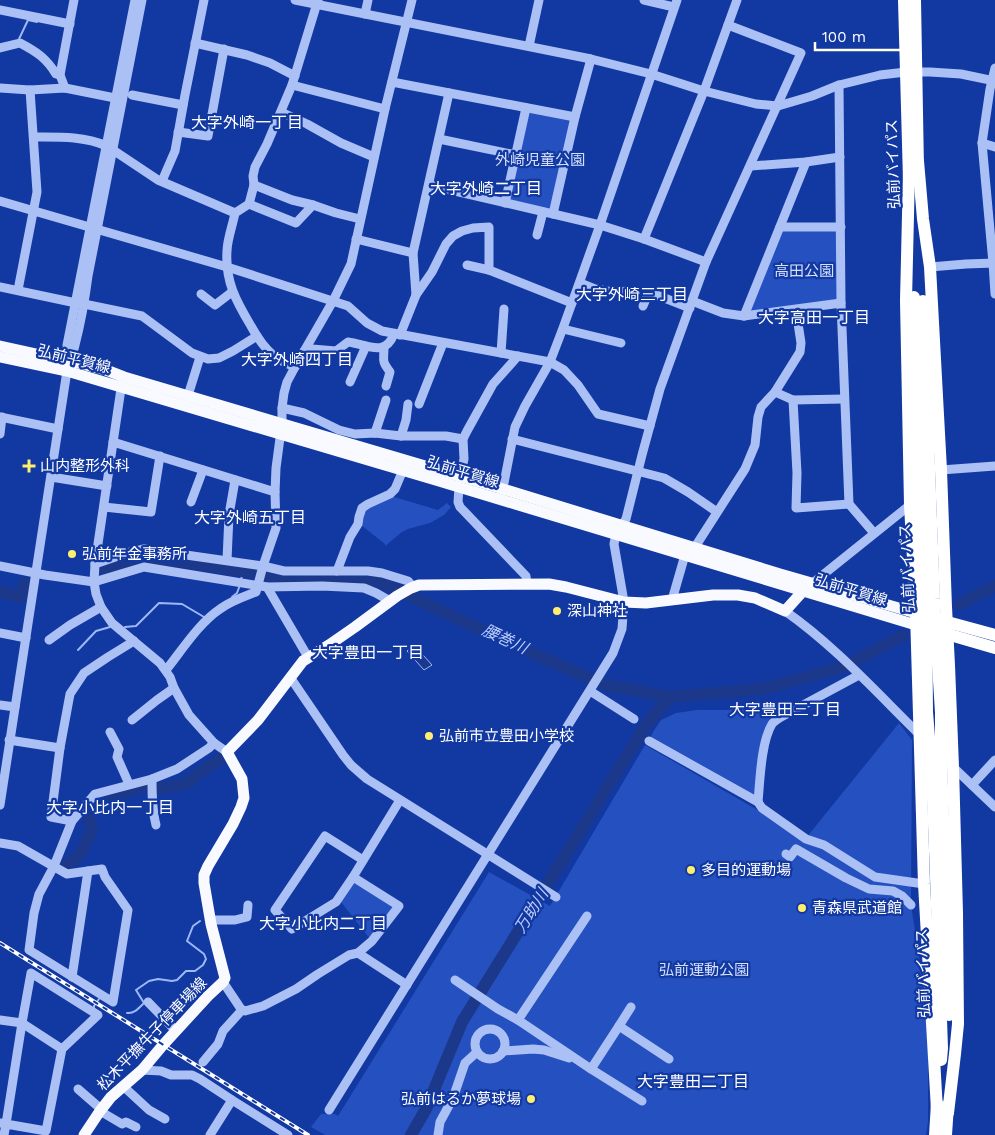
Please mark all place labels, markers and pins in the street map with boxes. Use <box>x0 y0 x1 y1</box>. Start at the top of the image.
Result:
place label: 山内整形外科 <box>40 457 130 475</box>
marker: 山内整形外科 <box>22 459 36 473</box>
place label: 弘前年金事務所 <box>82 545 187 563</box>
marker: 弘前年金事務所 <box>66 548 78 560</box>
place label: 深山神社 <box>567 602 627 620</box>
marker: 深山神社 <box>551 605 563 617</box>
place label: 弘前市立豊田小学校 <box>439 727 574 745</box>
marker: 弘前市立豊田小学校 <box>423 730 435 742</box>
place label: 多目的運動場 <box>701 861 791 879</box>
marker: 多目的運動場 <box>685 864 697 876</box>
place label: 青森県武道館 <box>812 899 902 917</box>
marker: 青森県武道館 <box>796 902 808 914</box>
place label: 弘前はるか夢球場 <box>401 1090 521 1108</box>
marker: 弘前はるか夢球場 <box>525 1093 537 1105</box>

